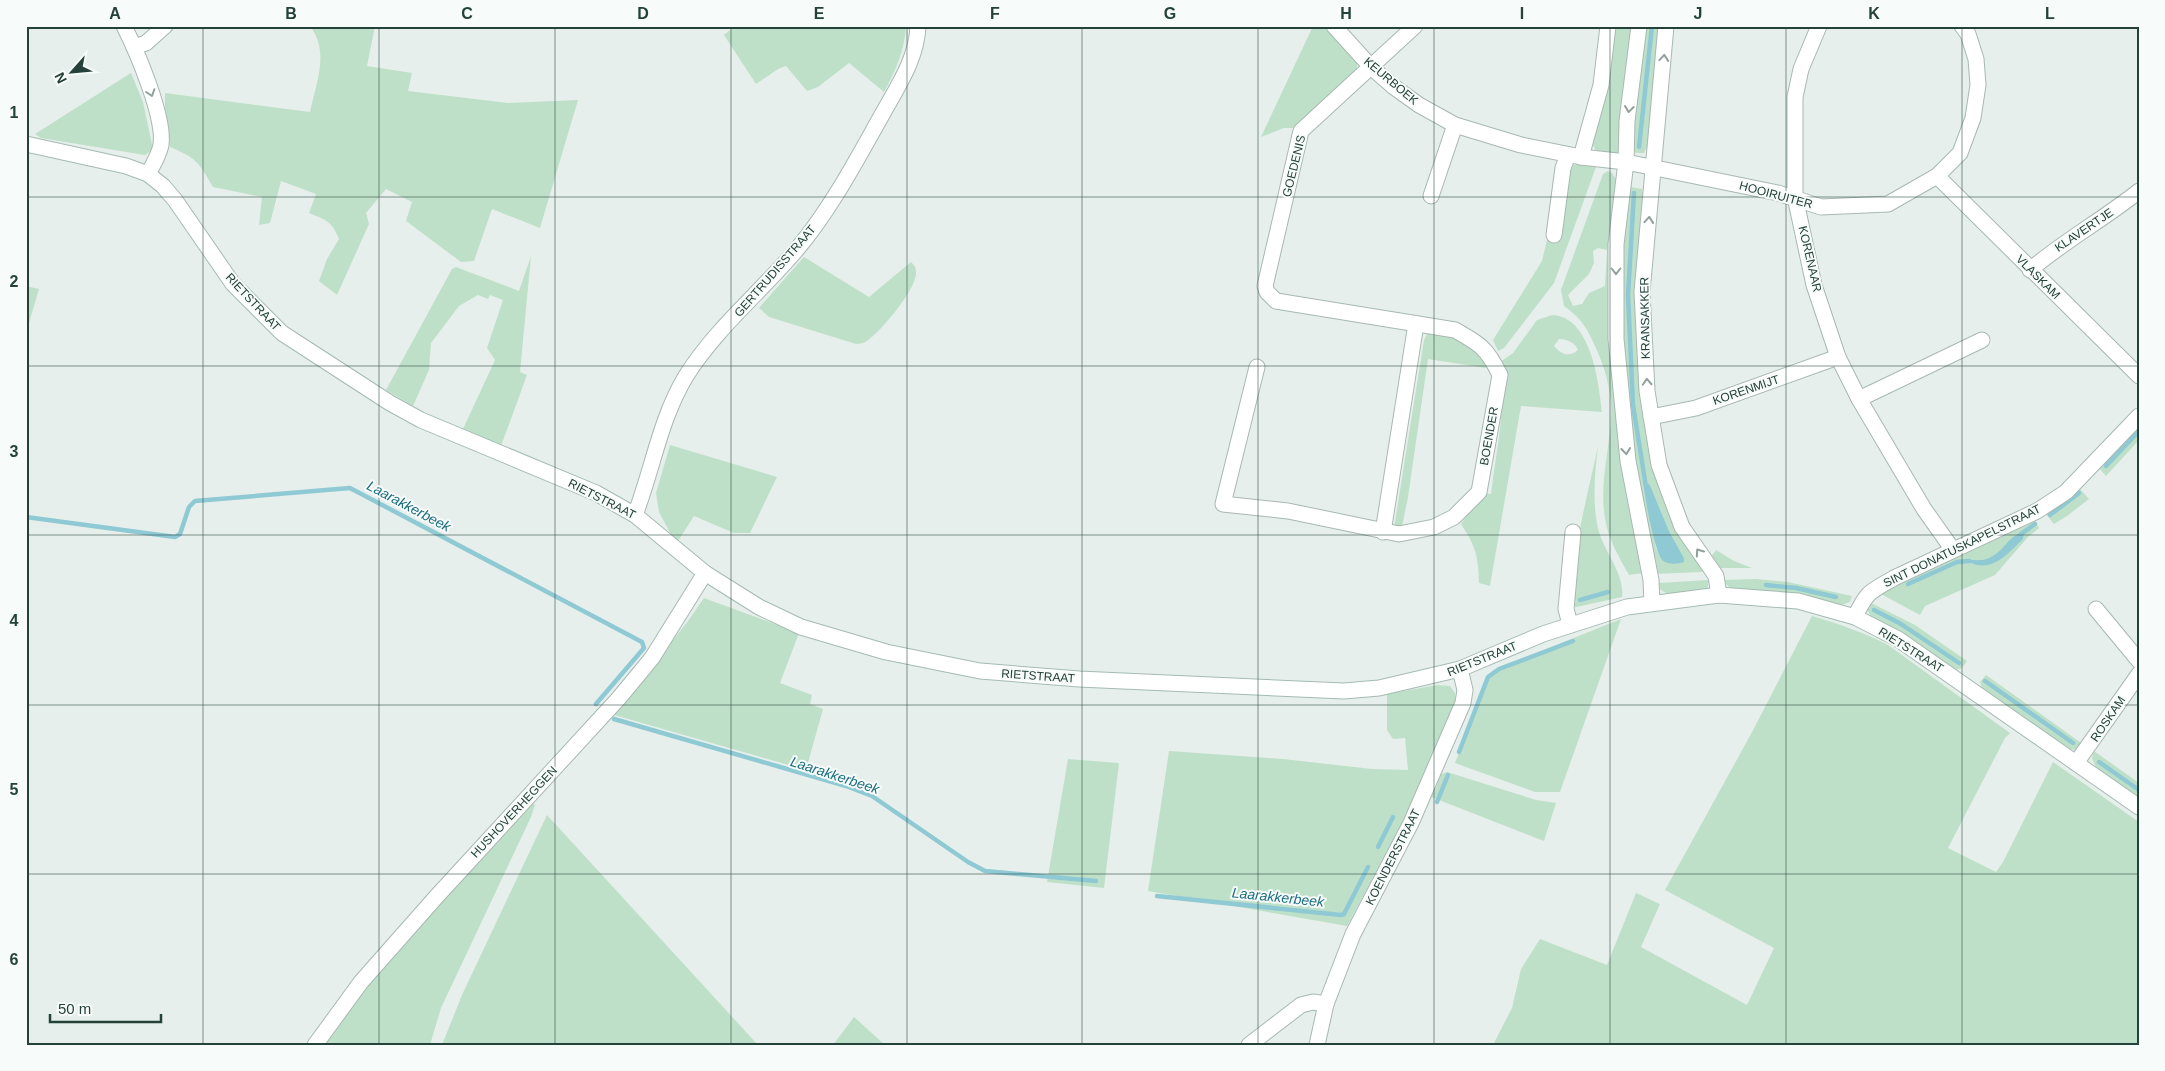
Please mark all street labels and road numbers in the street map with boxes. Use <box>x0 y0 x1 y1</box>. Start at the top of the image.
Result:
street label: KEURBOEK <box>1361 54 1421 108</box>
street label: GOEDENIS <box>1280 134 1308 198</box>
street label: HOOIRUITER <box>1738 178 1815 212</box>
street label: KLAVERTJE <box>2052 205 2116 255</box>
street label: GERTRUDISSTRAAT <box>731 222 819 320</box>
street label: KORENAAR <box>1796 225 1824 294</box>
street label: VLASKAM <box>2013 252 2063 302</box>
street label: RIETSTRAAT <box>223 270 284 334</box>
street label: KRANSAKKER <box>1637 277 1653 359</box>
street label: KORENMIJT <box>1711 372 1782 408</box>
street label: BOENDER <box>1477 405 1501 466</box>
street label: RIETSTRAAT <box>566 476 639 522</box>
street label: SINT DONATUSKAPELSTRAAT <box>1881 501 2044 590</box>
street label: RIETSTRAAT <box>1876 625 1947 676</box>
street label: RIETSTRAAT <box>1445 638 1519 679</box>
street label: RIETSTRAAT <box>1001 666 1076 686</box>
street label: ROSKAM <box>2088 694 2128 744</box>
street label: HUSHOVERHEGGEN <box>468 763 560 861</box>
street label: KOENDERSTRAAT <box>1363 806 1424 907</box>

